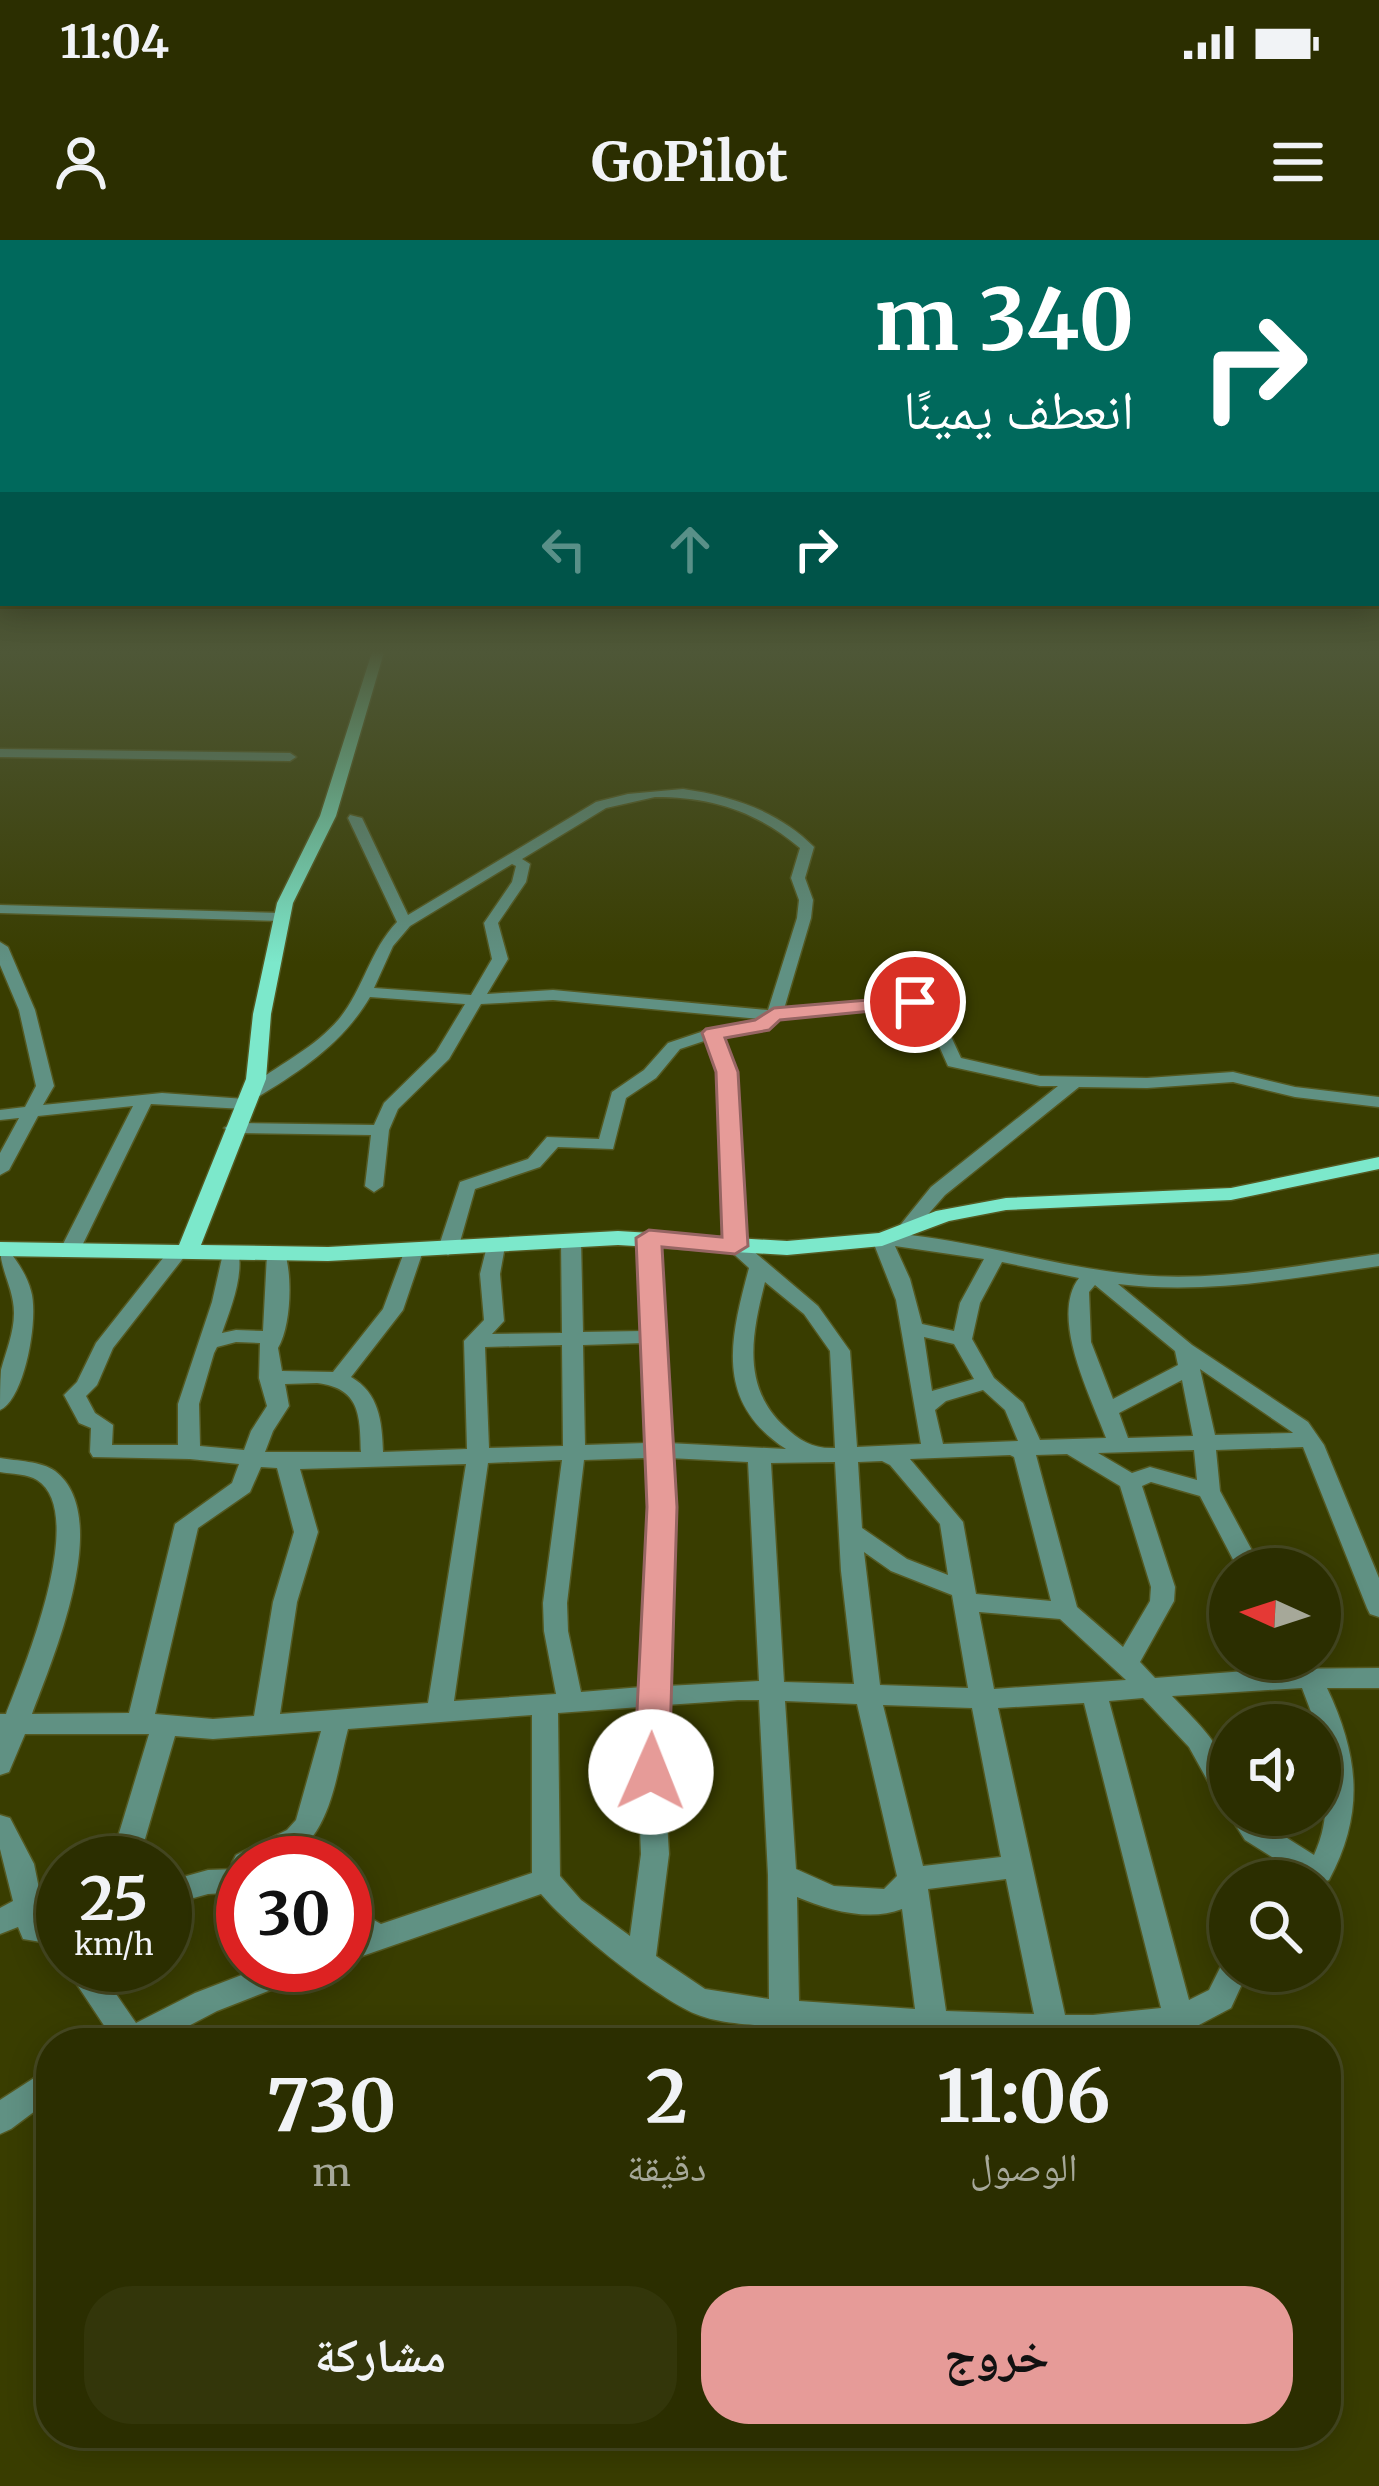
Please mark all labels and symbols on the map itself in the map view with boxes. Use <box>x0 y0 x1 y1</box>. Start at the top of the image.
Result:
pin <box>864 951 966 1053</box>
north arrow <box>1209 1548 1341 1680</box>
position arrow <box>588 1709 714 1835</box>
speed limit sign: 30 <box>216 1836 372 1992</box>

